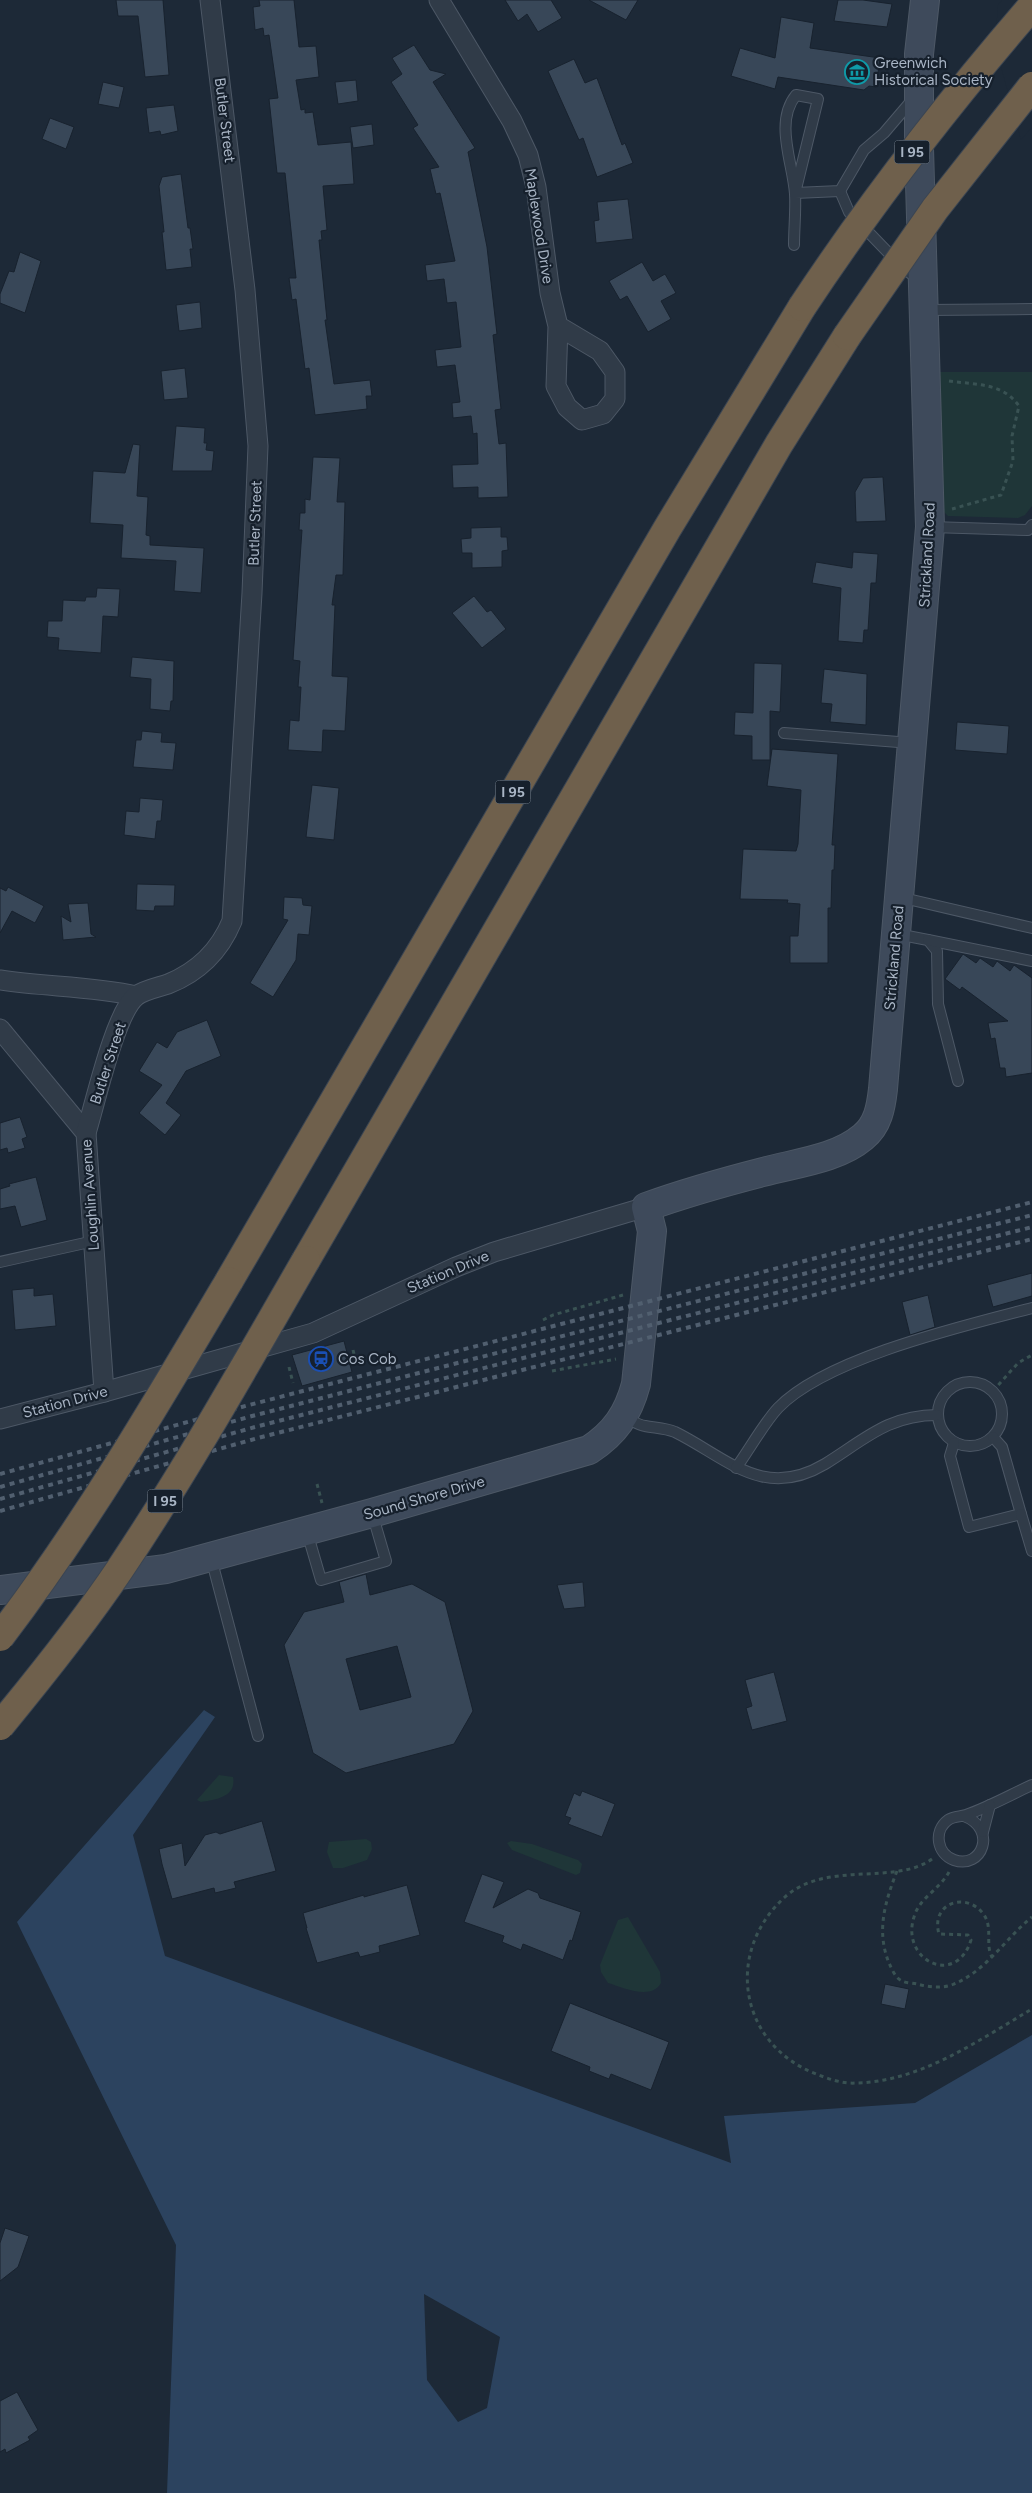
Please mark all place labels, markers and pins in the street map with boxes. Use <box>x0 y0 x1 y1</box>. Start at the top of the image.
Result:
place label: Greenwich Historical Society <box>874 54 993 89</box>
museum icon: Greenwich Historical Society <box>844 59 870 85</box>
station icon: Cos Cob <box>308 1346 334 1372</box>
place label: Cos Cob <box>338 1350 397 1368</box>

